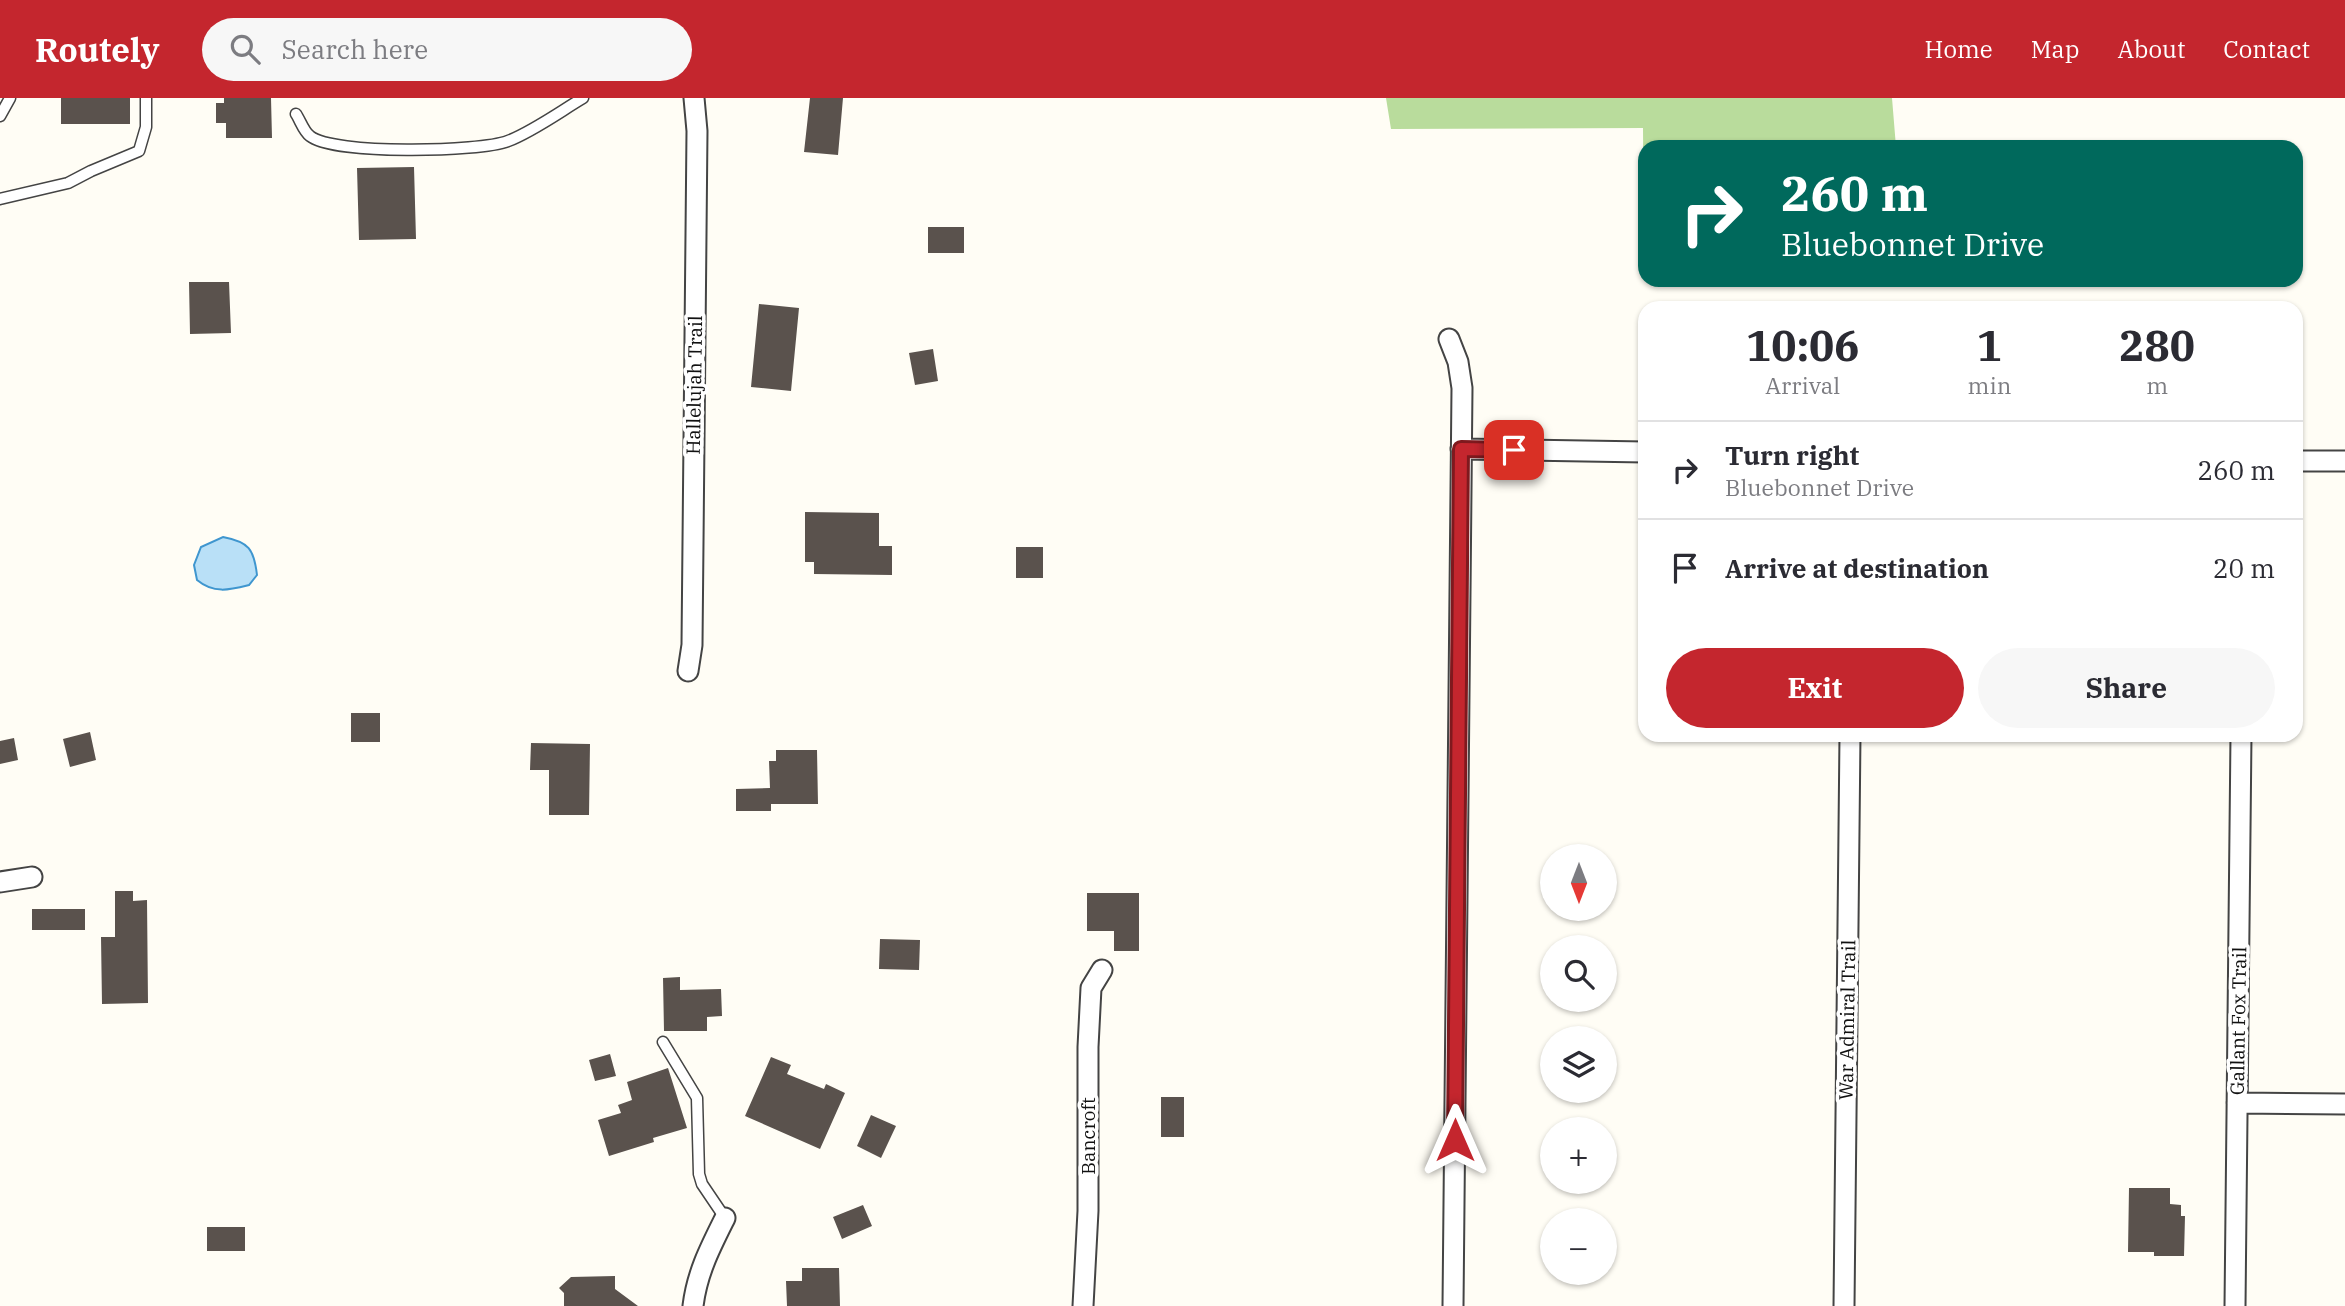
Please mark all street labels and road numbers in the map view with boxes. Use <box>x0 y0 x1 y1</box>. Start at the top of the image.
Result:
street label: Hallelujah Trail <box>681 315 707 455</box>
street label: War Admiral Trail <box>1834 939 1860 1100</box>
street label: Gallant Fox Trail <box>2225 946 2251 1095</box>
street label: Bancroft <box>1076 1097 1100 1175</box>

